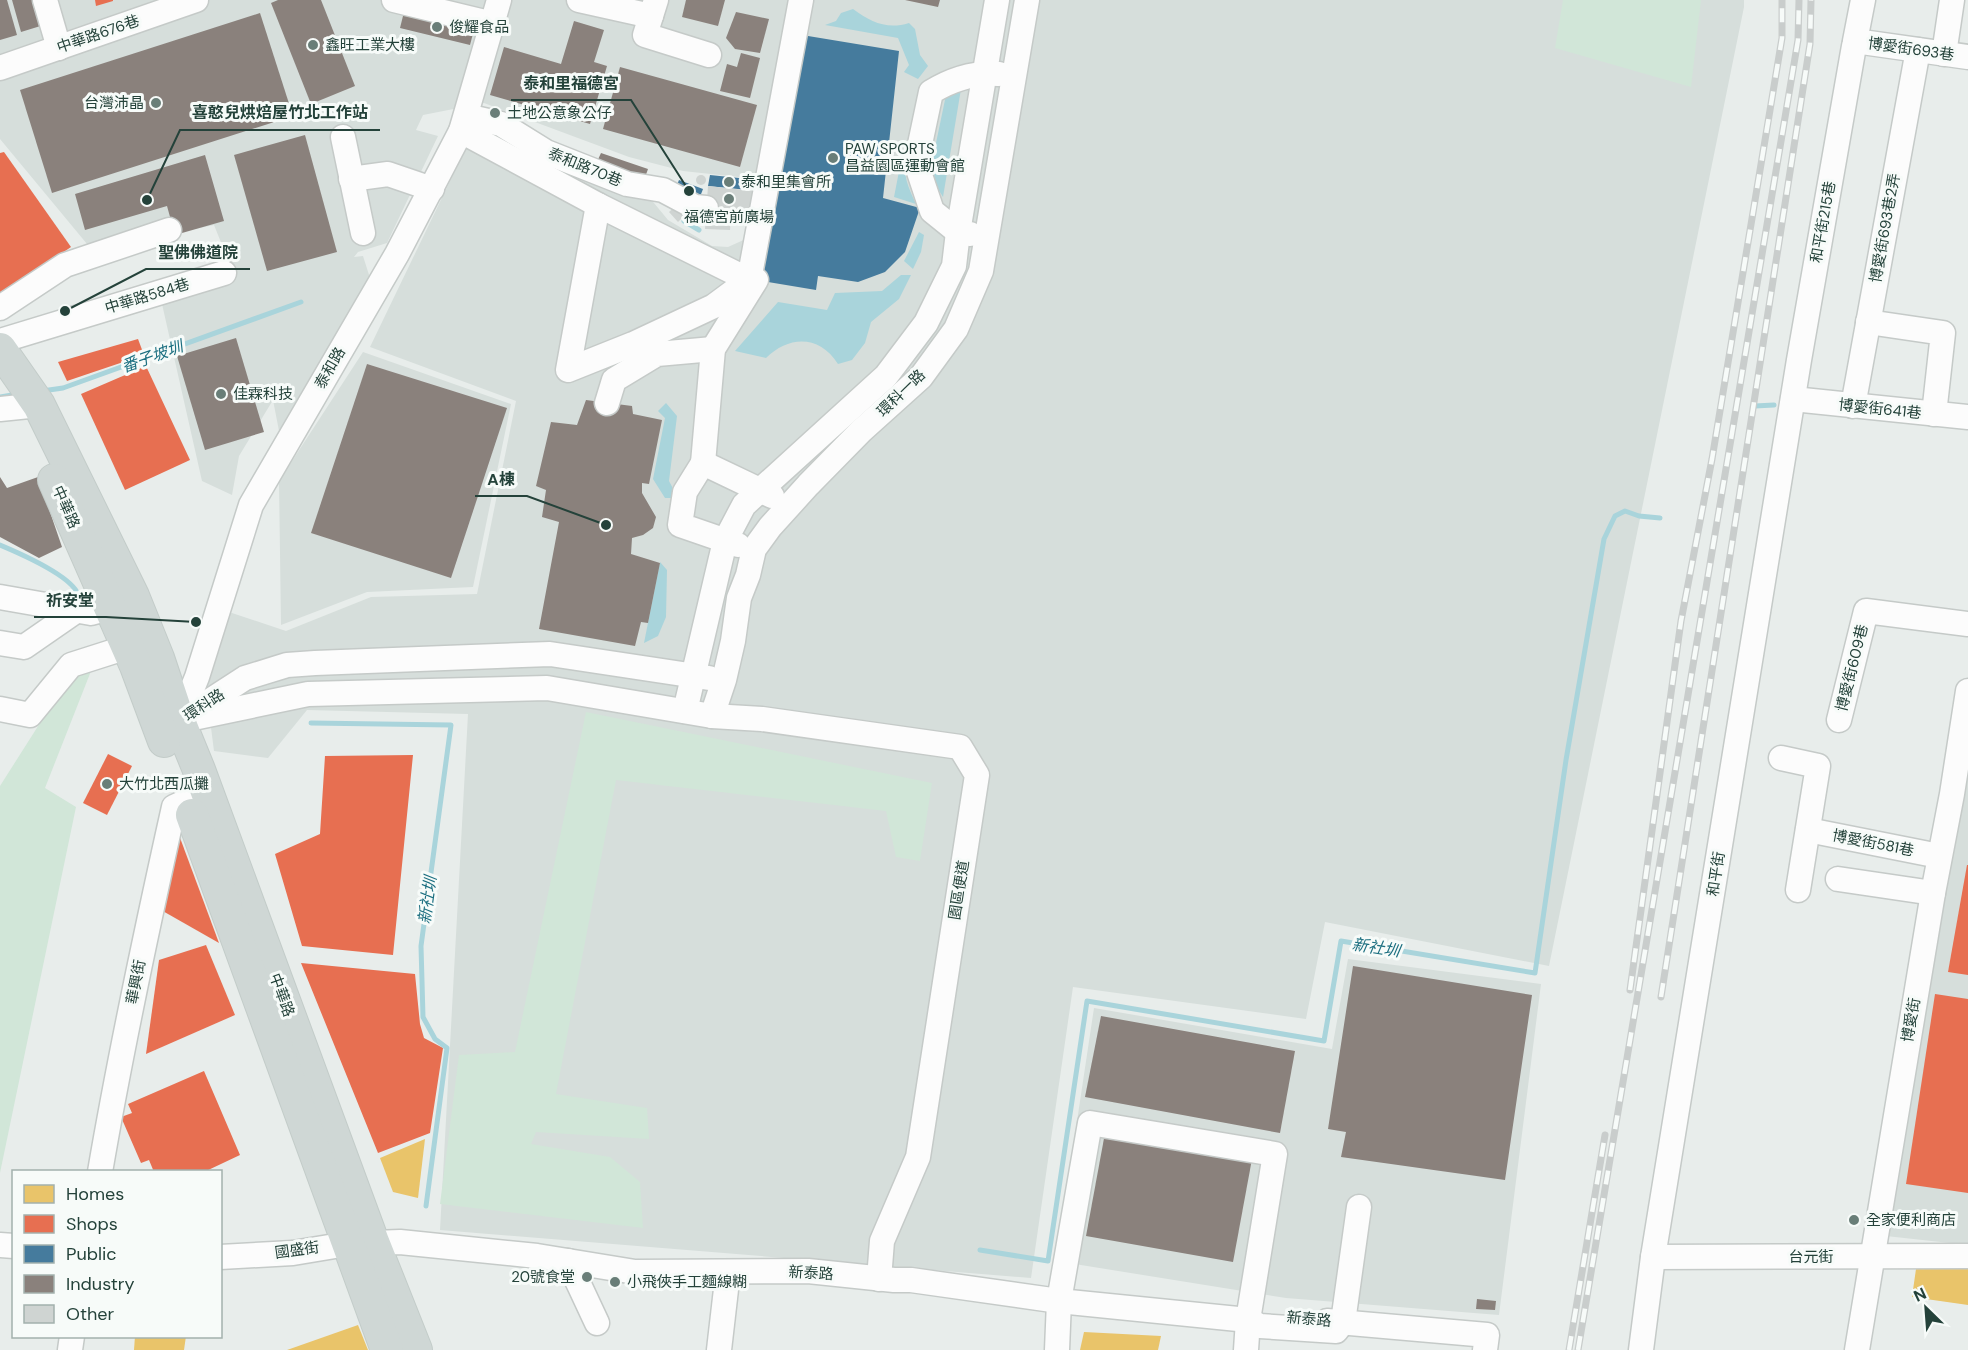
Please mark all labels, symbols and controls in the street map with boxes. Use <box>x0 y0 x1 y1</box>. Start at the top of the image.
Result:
street label: 中華路676巷 <box>54 11 142 57</box>
place label: 俊耀食品 <box>449 17 509 37</box>
marker: 俊耀食品 <box>430 20 444 34</box>
street label: 博愛街693巷 <box>1866 33 1956 65</box>
place label: 鑫旺工業大樓 <box>325 35 415 55</box>
marker: 鑫旺工業大樓 <box>306 38 320 52</box>
callout: 泰和里福德宮 <box>511 66 631 100</box>
text: 泰和里福德宮 <box>523 73 619 94</box>
place label: 台灣沛晶 <box>84 93 144 113</box>
marker: 台灣沛晶 <box>149 96 163 110</box>
callout: 喜憨兒烘焙屋竹北工作站 <box>180 96 380 130</box>
text: 喜憨兒烘焙屋竹北工作站 <box>192 102 368 123</box>
place label: 土地公意象公仔 <box>507 103 612 123</box>
marker: 土地公意象公仔 <box>488 106 502 120</box>
place label: PAW SPORTS 昌益園區運動會館 <box>845 139 965 176</box>
street label: 泰和路70巷 <box>545 143 625 191</box>
marker: PAW SPORTS 昌益園區運動會館 <box>826 151 840 165</box>
place label: 泰和里集會所 <box>741 172 831 192</box>
street label: 博愛街693巷2弄 <box>1866 172 1904 284</box>
marker: 泰和里集會所 <box>722 175 736 189</box>
street label: 和平街215巷 <box>1806 180 1840 264</box>
marker: 福德宮前廣場 <box>722 192 736 206</box>
place label: 福德宮前廣場 <box>684 207 774 227</box>
callout: 聖佛佛道院 <box>146 235 250 269</box>
text: 聖佛佛道院 <box>158 242 238 263</box>
street label: 中華路584巷 <box>102 274 192 318</box>
water label: 番子坡圳 <box>119 335 188 377</box>
street label: 泰和路 <box>310 344 350 392</box>
street label: 環科一路 <box>872 365 930 421</box>
place label: 佳霖科技 <box>233 384 293 404</box>
marker: 佳霖科技 <box>214 387 228 401</box>
street label: 博愛街641巷 <box>1838 395 1922 423</box>
callout: A棟 <box>475 462 527 496</box>
text: A棟 <box>487 469 515 490</box>
street label: 中華路 <box>48 482 84 532</box>
callout: 祈安堂 <box>34 583 106 617</box>
text: 祈安堂 <box>46 590 94 611</box>
street label: 博愛街609巷 <box>1832 622 1872 714</box>
street label: 環科路 <box>180 684 228 726</box>
place label: 大竹北西瓜攤 <box>119 774 209 794</box>
marker: 大竹北西瓜攤 <box>100 777 114 791</box>
street label: 博愛街581巷 <box>1831 825 1915 861</box>
street label: 和平街 <box>1703 850 1729 898</box>
street label: 園區便道 <box>944 859 974 921</box>
water label: 新社圳 <box>414 873 442 925</box>
water label: 新社圳 <box>1351 933 1403 962</box>
street label: 華興街 <box>122 958 150 1006</box>
street label: 中華路 <box>265 970 299 1020</box>
street label: 博愛街 <box>1897 996 1925 1044</box>
legend <box>12 1170 222 1338</box>
text: Homes <box>66 1182 124 1206</box>
place label: 全家便利商店 <box>1866 1210 1956 1230</box>
text: Shops <box>66 1212 118 1236</box>
marker: 全家便利商店 <box>1847 1213 1861 1227</box>
street label: 國盛街 <box>273 1237 321 1263</box>
text: Public <box>66 1242 117 1266</box>
street label: 台元街 <box>1788 1247 1834 1267</box>
street label: 新泰路 <box>788 1262 834 1284</box>
place label: 20號食堂 <box>511 1267 575 1287</box>
marker: 20號食堂 <box>580 1270 594 1284</box>
text: Industry <box>66 1272 135 1296</box>
place label: 小飛俠手工麵線糊 <box>627 1272 747 1292</box>
marker: 小飛俠手工麵線糊 <box>608 1275 622 1289</box>
north arrow <box>1896 1278 1956 1338</box>
text: N <box>1910 1283 1930 1307</box>
text: Other <box>66 1302 115 1326</box>
street label: 新泰路 <box>1286 1307 1332 1331</box>

